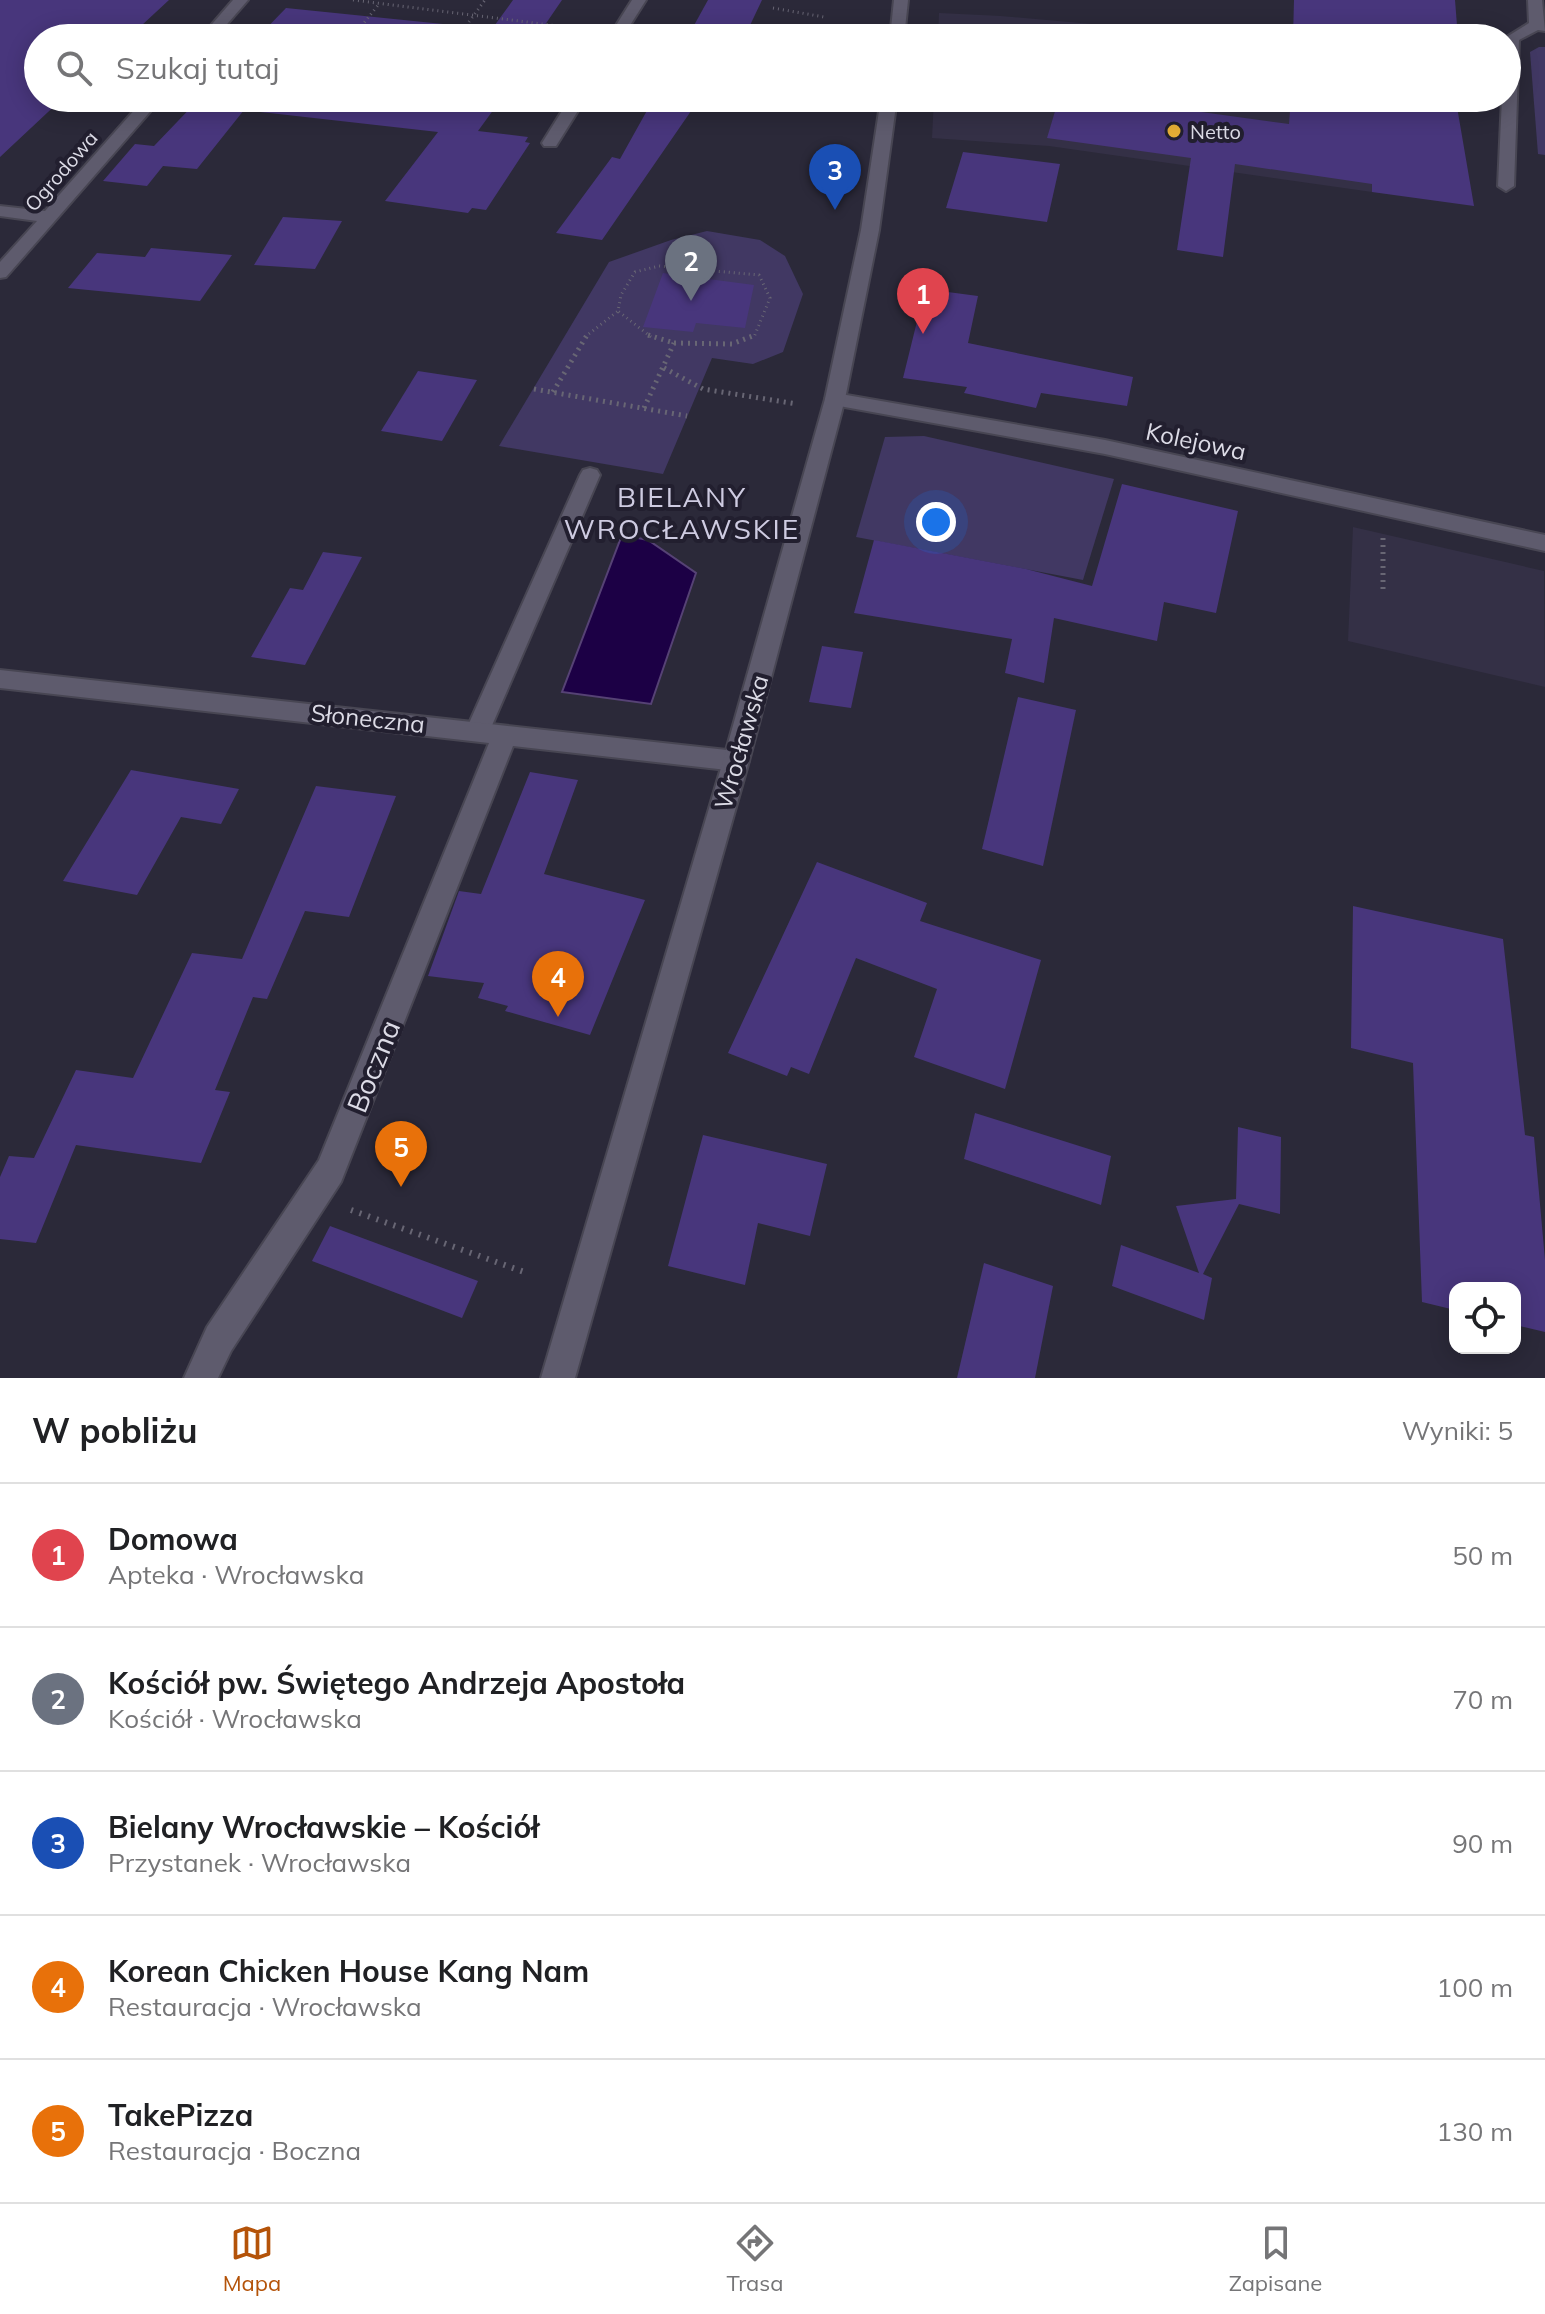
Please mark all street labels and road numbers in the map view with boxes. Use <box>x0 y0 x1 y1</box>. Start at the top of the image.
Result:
street label: Ogrodowa <box>19 126 103 216</box>
street label: Kolejowa <box>1143 416 1249 466</box>
street label: Wrocławska <box>707 671 775 813</box>
street label: Słoneczna <box>310 697 426 739</box>
street label: Boczna <box>339 1015 407 1117</box>

